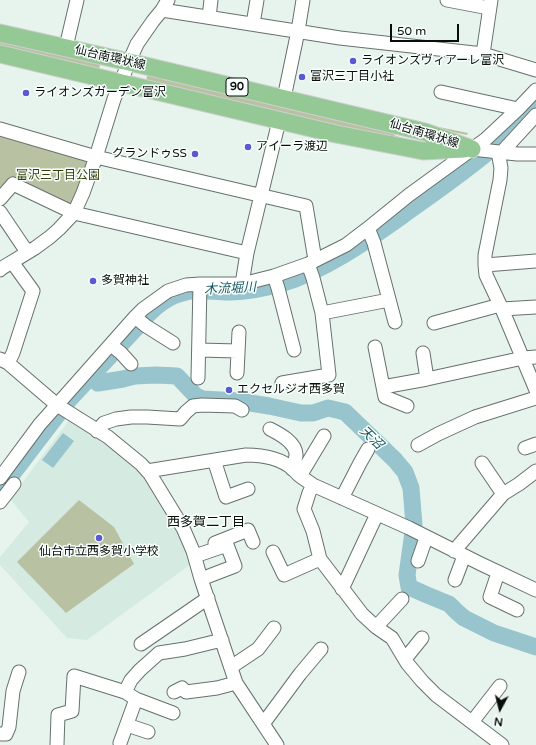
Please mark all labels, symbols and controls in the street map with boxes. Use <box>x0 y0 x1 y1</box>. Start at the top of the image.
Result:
scale bar <box>392 16 461 42</box>
text: 50 m <box>397 24 426 38</box>
street label: 仙台南環状線 <box>73 43 147 73</box>
place label: ライオンズヴィアーレ富沢 <box>361 54 504 68</box>
marker: ライオンズヴィアーレ富沢 <box>348 56 358 66</box>
place label: 富沢三丁目小社 <box>310 70 394 84</box>
marker: 富沢三丁目小社 <box>297 72 307 82</box>
road number: 90 <box>226 78 248 96</box>
place label: ライオンズガーデン富沢 <box>34 86 166 100</box>
marker: ライオンズガーデン富沢 <box>21 88 31 98</box>
street label: 仙台南環状線 <box>387 117 461 151</box>
place label: アイーラ渡辺 <box>256 140 328 154</box>
marker: アイーラ渡辺 <box>243 142 253 152</box>
place label: グランドゥSS <box>112 147 187 161</box>
marker: グランドゥSS <box>190 149 200 159</box>
park label: 富沢三丁目公園 <box>16 169 100 183</box>
place label: 多賀神社 <box>101 274 149 288</box>
marker: 多賀神社 <box>88 276 98 286</box>
water label: 木流堀川 <box>204 280 256 298</box>
place label: エクセルジオ西多賀 <box>237 383 345 397</box>
marker: エクセルジオ西多賀 <box>224 385 234 395</box>
water label: 天沼 <box>356 423 386 453</box>
district label: 西多賀二丁目 <box>167 515 245 531</box>
marker: 仙台市立西多賀小学校 <box>94 533 104 543</box>
place label: 仙台市立西多賀小学校 <box>39 545 159 559</box>
north arrow <box>480 689 520 729</box>
text: N <box>493 714 504 728</box>

